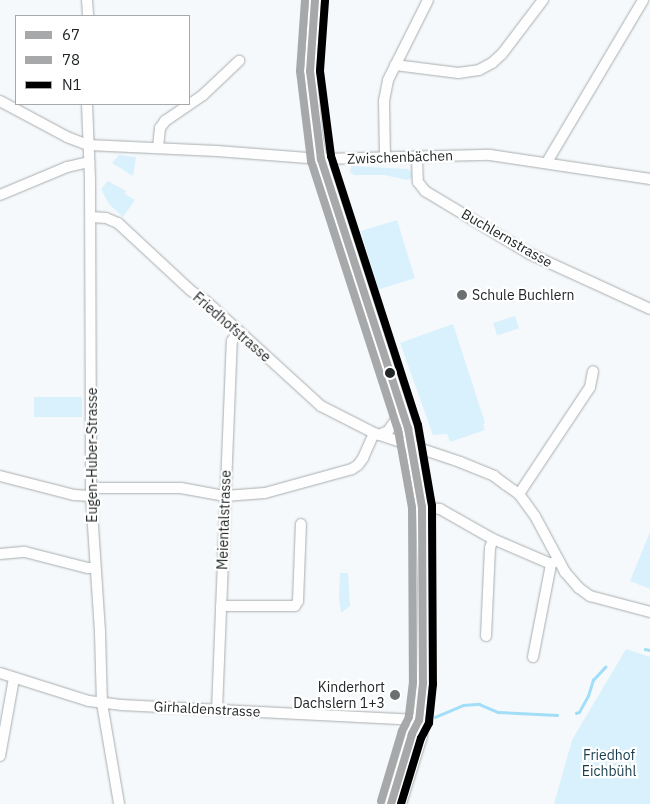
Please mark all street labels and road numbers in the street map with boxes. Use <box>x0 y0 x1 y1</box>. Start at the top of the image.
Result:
street label: Zwischenbächen <box>347 147 453 167</box>
street label: Buchlernstrasse <box>459 205 555 271</box>
street label: Friedhofstrasse <box>190 289 274 365</box>
street label: Eugen-Huber-Strasse <box>84 387 100 523</box>
street label: Meientalstrasse <box>214 470 234 570</box>
street label: Girhaldenstrasse <box>153 698 261 720</box>

